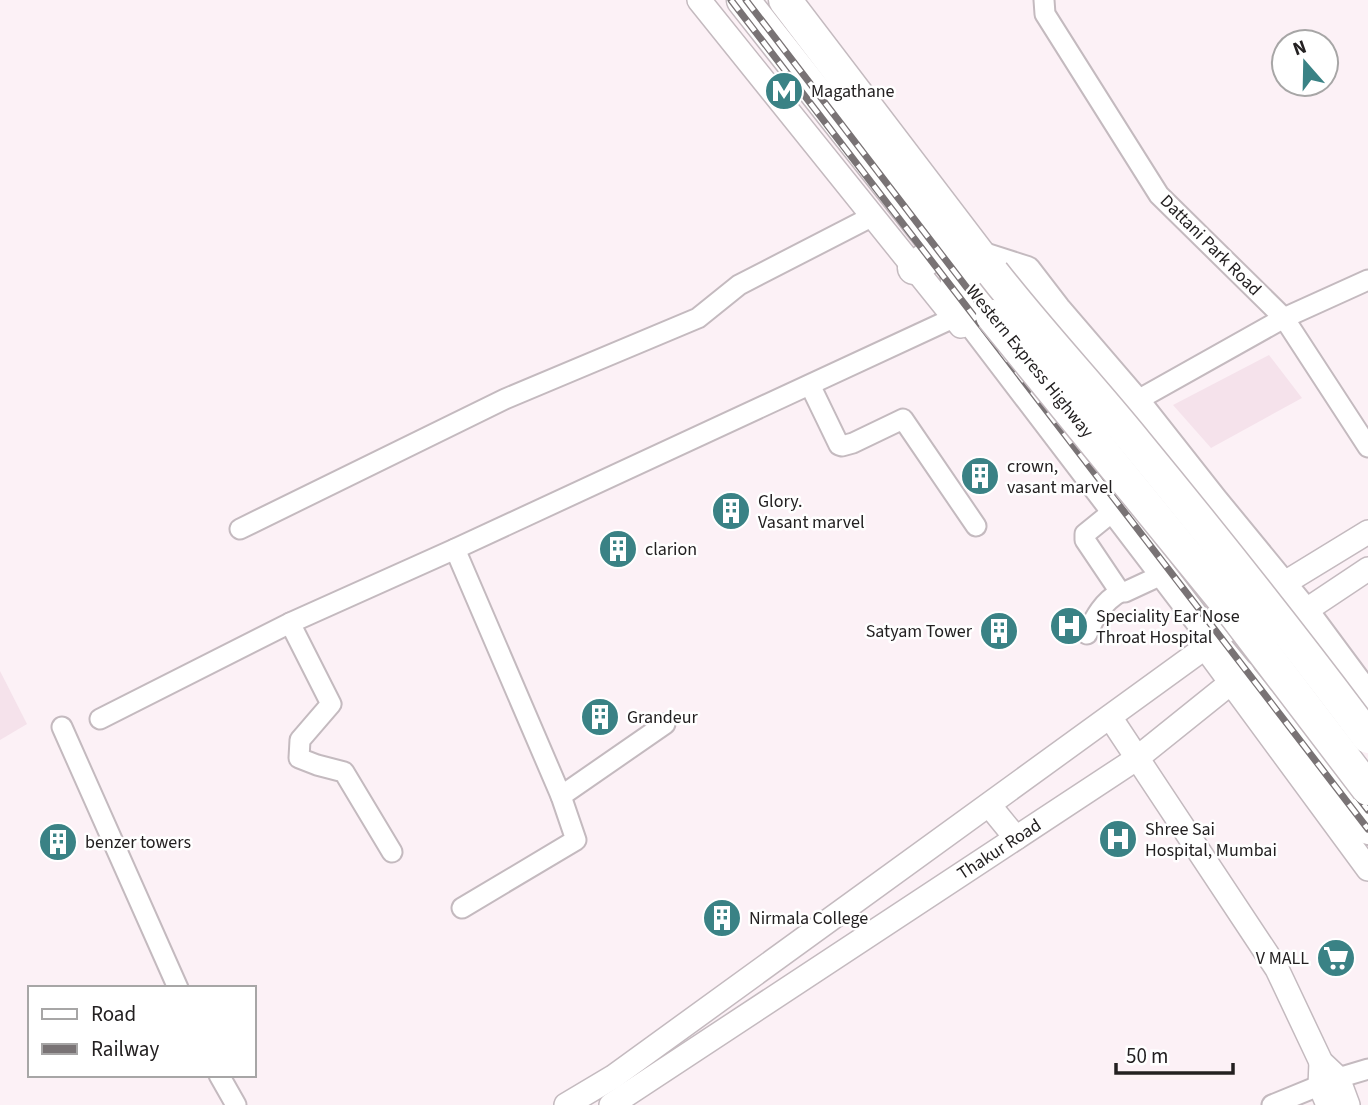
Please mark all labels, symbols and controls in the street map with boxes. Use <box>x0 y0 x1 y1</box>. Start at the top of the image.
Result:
north arrow <box>1270 28 1340 98</box>
text: N <box>1289 34 1310 63</box>
metro station icon: Magathane <box>763 70 805 112</box>
place label: Magathane <box>811 79 895 104</box>
street label: Dattani Park Road <box>1154 189 1267 302</box>
street label: Western Express Highway <box>960 279 1100 444</box>
place label: crown, vasant marvel <box>1007 454 1113 500</box>
building icon: crown, vasant marvel <box>959 455 1001 497</box>
place label: Glory. Vasant marvel <box>758 489 865 535</box>
building icon: Glory. Vasant marvel <box>710 490 752 532</box>
building icon: clarion <box>597 528 639 570</box>
place label: clarion <box>645 537 697 562</box>
place label: Speciality Ear Nose Throat Hospital <box>1096 604 1240 650</box>
hospital icon: Speciality Ear Nose Throat Hospital <box>1048 605 1090 647</box>
building icon: Satyam Tower <box>978 610 1020 652</box>
place label: Satyam Tower <box>866 619 973 644</box>
building icon: Grandeur <box>579 696 621 738</box>
place label: Grandeur <box>627 705 699 730</box>
street label: Thakur Road <box>952 813 1046 886</box>
place label: Shree Sai Hospital, Mumbai <box>1145 817 1277 863</box>
hospital icon: Shree Sai Hospital, Mumbai <box>1097 818 1139 860</box>
building icon: benzer towers <box>37 821 79 863</box>
place label: benzer towers <box>85 830 191 855</box>
building icon: Nirmala College <box>701 897 743 939</box>
place label: Nirmala College <box>749 906 868 931</box>
supermarket icon: V MALL <box>1315 937 1357 979</box>
place label: V MALL <box>1256 946 1309 971</box>
legend <box>28 986 256 1077</box>
text: Road <box>91 999 136 1029</box>
scale bar <box>1116 1032 1233 1076</box>
text: Railway <box>91 1034 159 1064</box>
text: 50 m <box>1126 1041 1168 1071</box>

